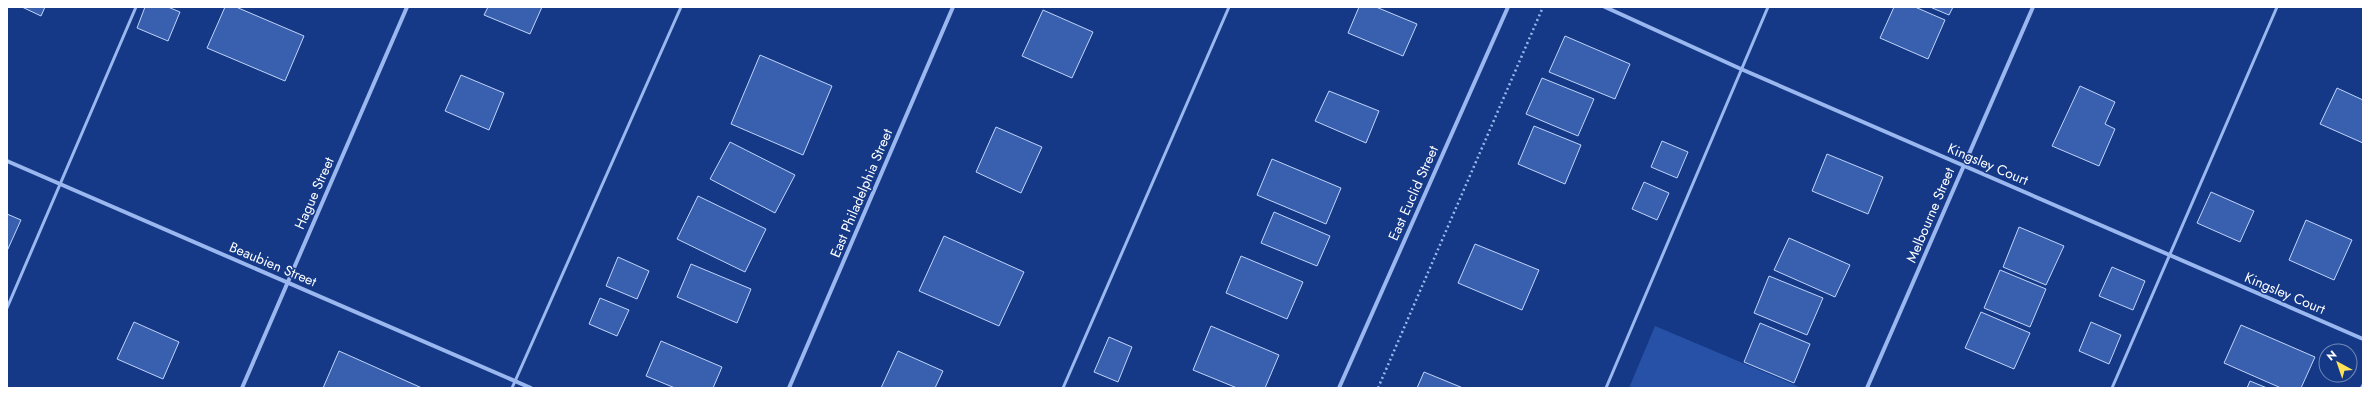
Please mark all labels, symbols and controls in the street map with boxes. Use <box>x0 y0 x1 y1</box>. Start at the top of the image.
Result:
street label: East Philadelphia Street <box>825 125 897 260</box>
street label: Kingsley Court <box>1945 138 2032 190</box>
street label: East Euclid Street <box>1383 142 1443 244</box>
street label: Hague Street <box>289 153 339 232</box>
street label: Melbourne Street <box>1901 164 1959 266</box>
street label: Beaubien Street <box>226 237 320 292</box>
street label: Kingsley Court <box>2242 267 2329 319</box>
north arrow <box>2318 343 2358 383</box>
text: N <box>2323 346 2340 364</box>

